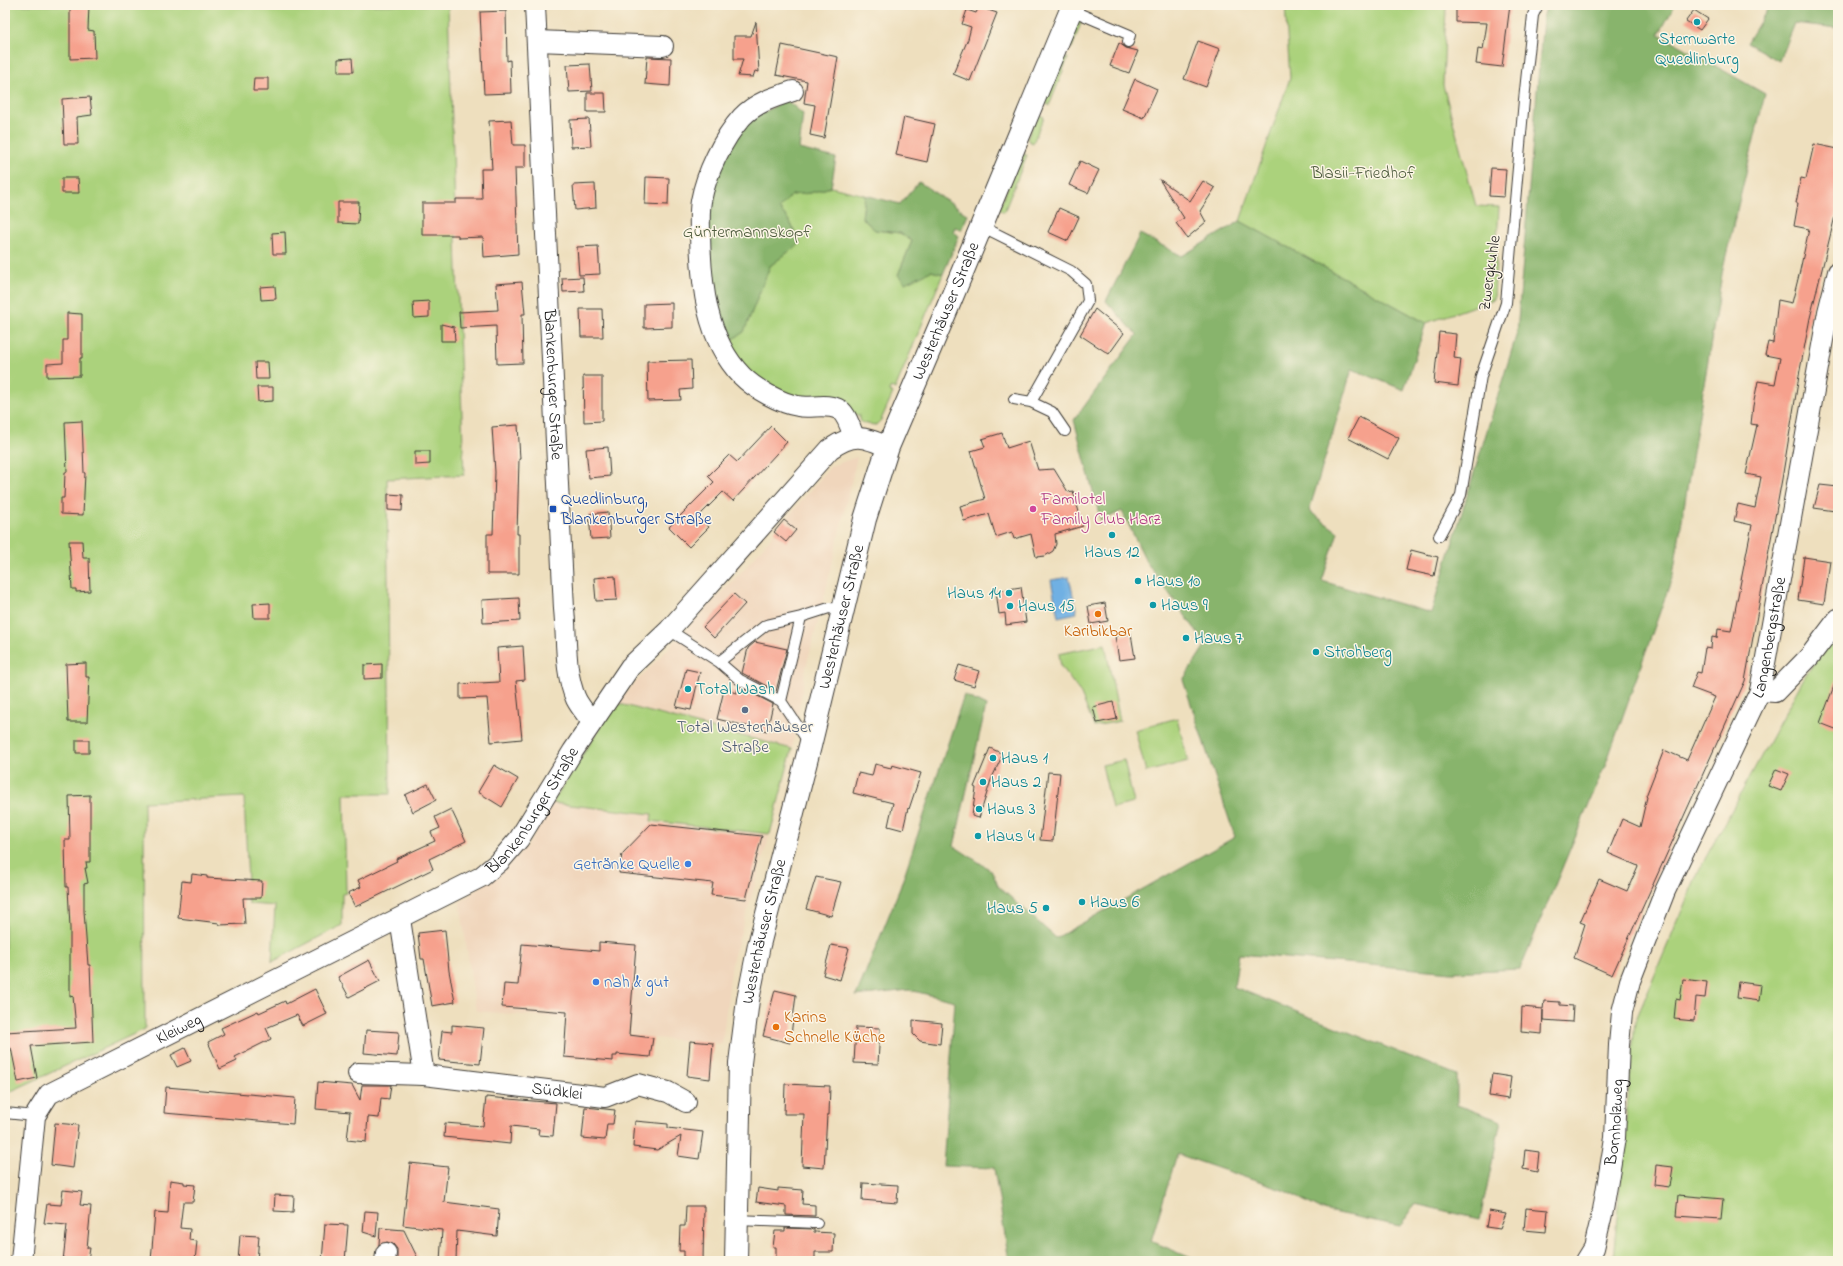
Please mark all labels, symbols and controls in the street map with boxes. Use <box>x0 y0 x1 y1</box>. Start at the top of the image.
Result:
marker: Sternwarte Quedlinburg <box>1692 17 1702 27</box>
place label: Sternwarte Quedlinburg <box>1655 27 1739 74</box>
park label: Blasii-Friedhof <box>1310 161 1415 186</box>
park label: Güntermannskopf <box>683 220 811 245</box>
street label: Zwergkuhle <box>1472 233 1510 313</box>
street label: Westerhäuser Straße <box>906 238 986 384</box>
street label: Blankenburger Straße <box>537 308 569 461</box>
place label: Quedlinburg, Blankenburger Straße <box>560 487 712 534</box>
place label: Familotel Family Club Harz <box>1040 487 1161 533</box>
marker: Quedlinburg, Blankenburger Straße <box>548 504 558 514</box>
marker: Familotel Family Club Harz <box>1028 504 1038 514</box>
marker: Haus 12 <box>1107 530 1117 540</box>
place label: Haus 12 <box>1084 540 1140 565</box>
street label: Westerhäuser Straße <box>812 542 871 692</box>
place label: Haus 10 <box>1146 569 1200 594</box>
street label: Langenbergstraße <box>1746 575 1793 702</box>
marker: Haus 10 <box>1133 576 1143 586</box>
place label: Haus 14 <box>947 581 1001 606</box>
marker: Haus 14 <box>1004 588 1014 598</box>
place label: Haus 9 <box>1161 593 1208 618</box>
place label: Haus 15 <box>1018 594 1075 619</box>
marker: Haus 9 <box>1148 600 1158 610</box>
marker: Haus 15 <box>1005 601 1015 611</box>
marker: Karibikbar <box>1093 609 1103 619</box>
place label: Karibikbar <box>1064 619 1133 644</box>
place label: Haus 7 <box>1194 626 1243 651</box>
marker: Haus 7 <box>1181 633 1191 643</box>
place label: Strohberg <box>1324 640 1392 667</box>
marker: Strohberg <box>1311 647 1321 657</box>
place label: Total Wash <box>696 677 775 702</box>
marker: Total Wash <box>683 684 693 694</box>
marker: Total Westerhäuser Straße <box>740 705 750 715</box>
place label: Total Westerhäuser Straße <box>677 715 814 760</box>
street label: Blankenburger Straße <box>479 742 585 881</box>
place label: Haus 1 <box>1001 746 1049 771</box>
marker: Haus 1 <box>988 753 998 763</box>
place label: Haus 2 <box>991 770 1041 795</box>
marker: Haus 2 <box>978 777 988 787</box>
place label: Haus 3 <box>987 797 1036 822</box>
marker: Haus 3 <box>974 804 984 814</box>
place label: Haus 4 <box>986 824 1035 849</box>
marker: Haus 4 <box>973 831 983 841</box>
place label: Getränke Quelle <box>573 852 680 877</box>
street label: Westerhäuser Straße <box>735 856 793 1006</box>
marker: Getränke Quelle <box>683 859 693 869</box>
place label: Haus 6 <box>1090 890 1140 915</box>
place label: Haus 5 <box>987 896 1038 921</box>
marker: Haus 6 <box>1077 897 1087 907</box>
marker: Haus 5 <box>1041 903 1051 913</box>
place label: nah & gut <box>604 970 669 997</box>
marker: nah & gut <box>591 977 601 987</box>
place label: Karins Schnelle Küche <box>784 1005 886 1050</box>
street label: Kleiweg <box>152 1007 207 1051</box>
marker: Karins Schnelle Küche <box>771 1022 781 1032</box>
street label: Südklei <box>530 1076 584 1107</box>
street label: Bornholzweg <box>1598 1078 1632 1168</box>

